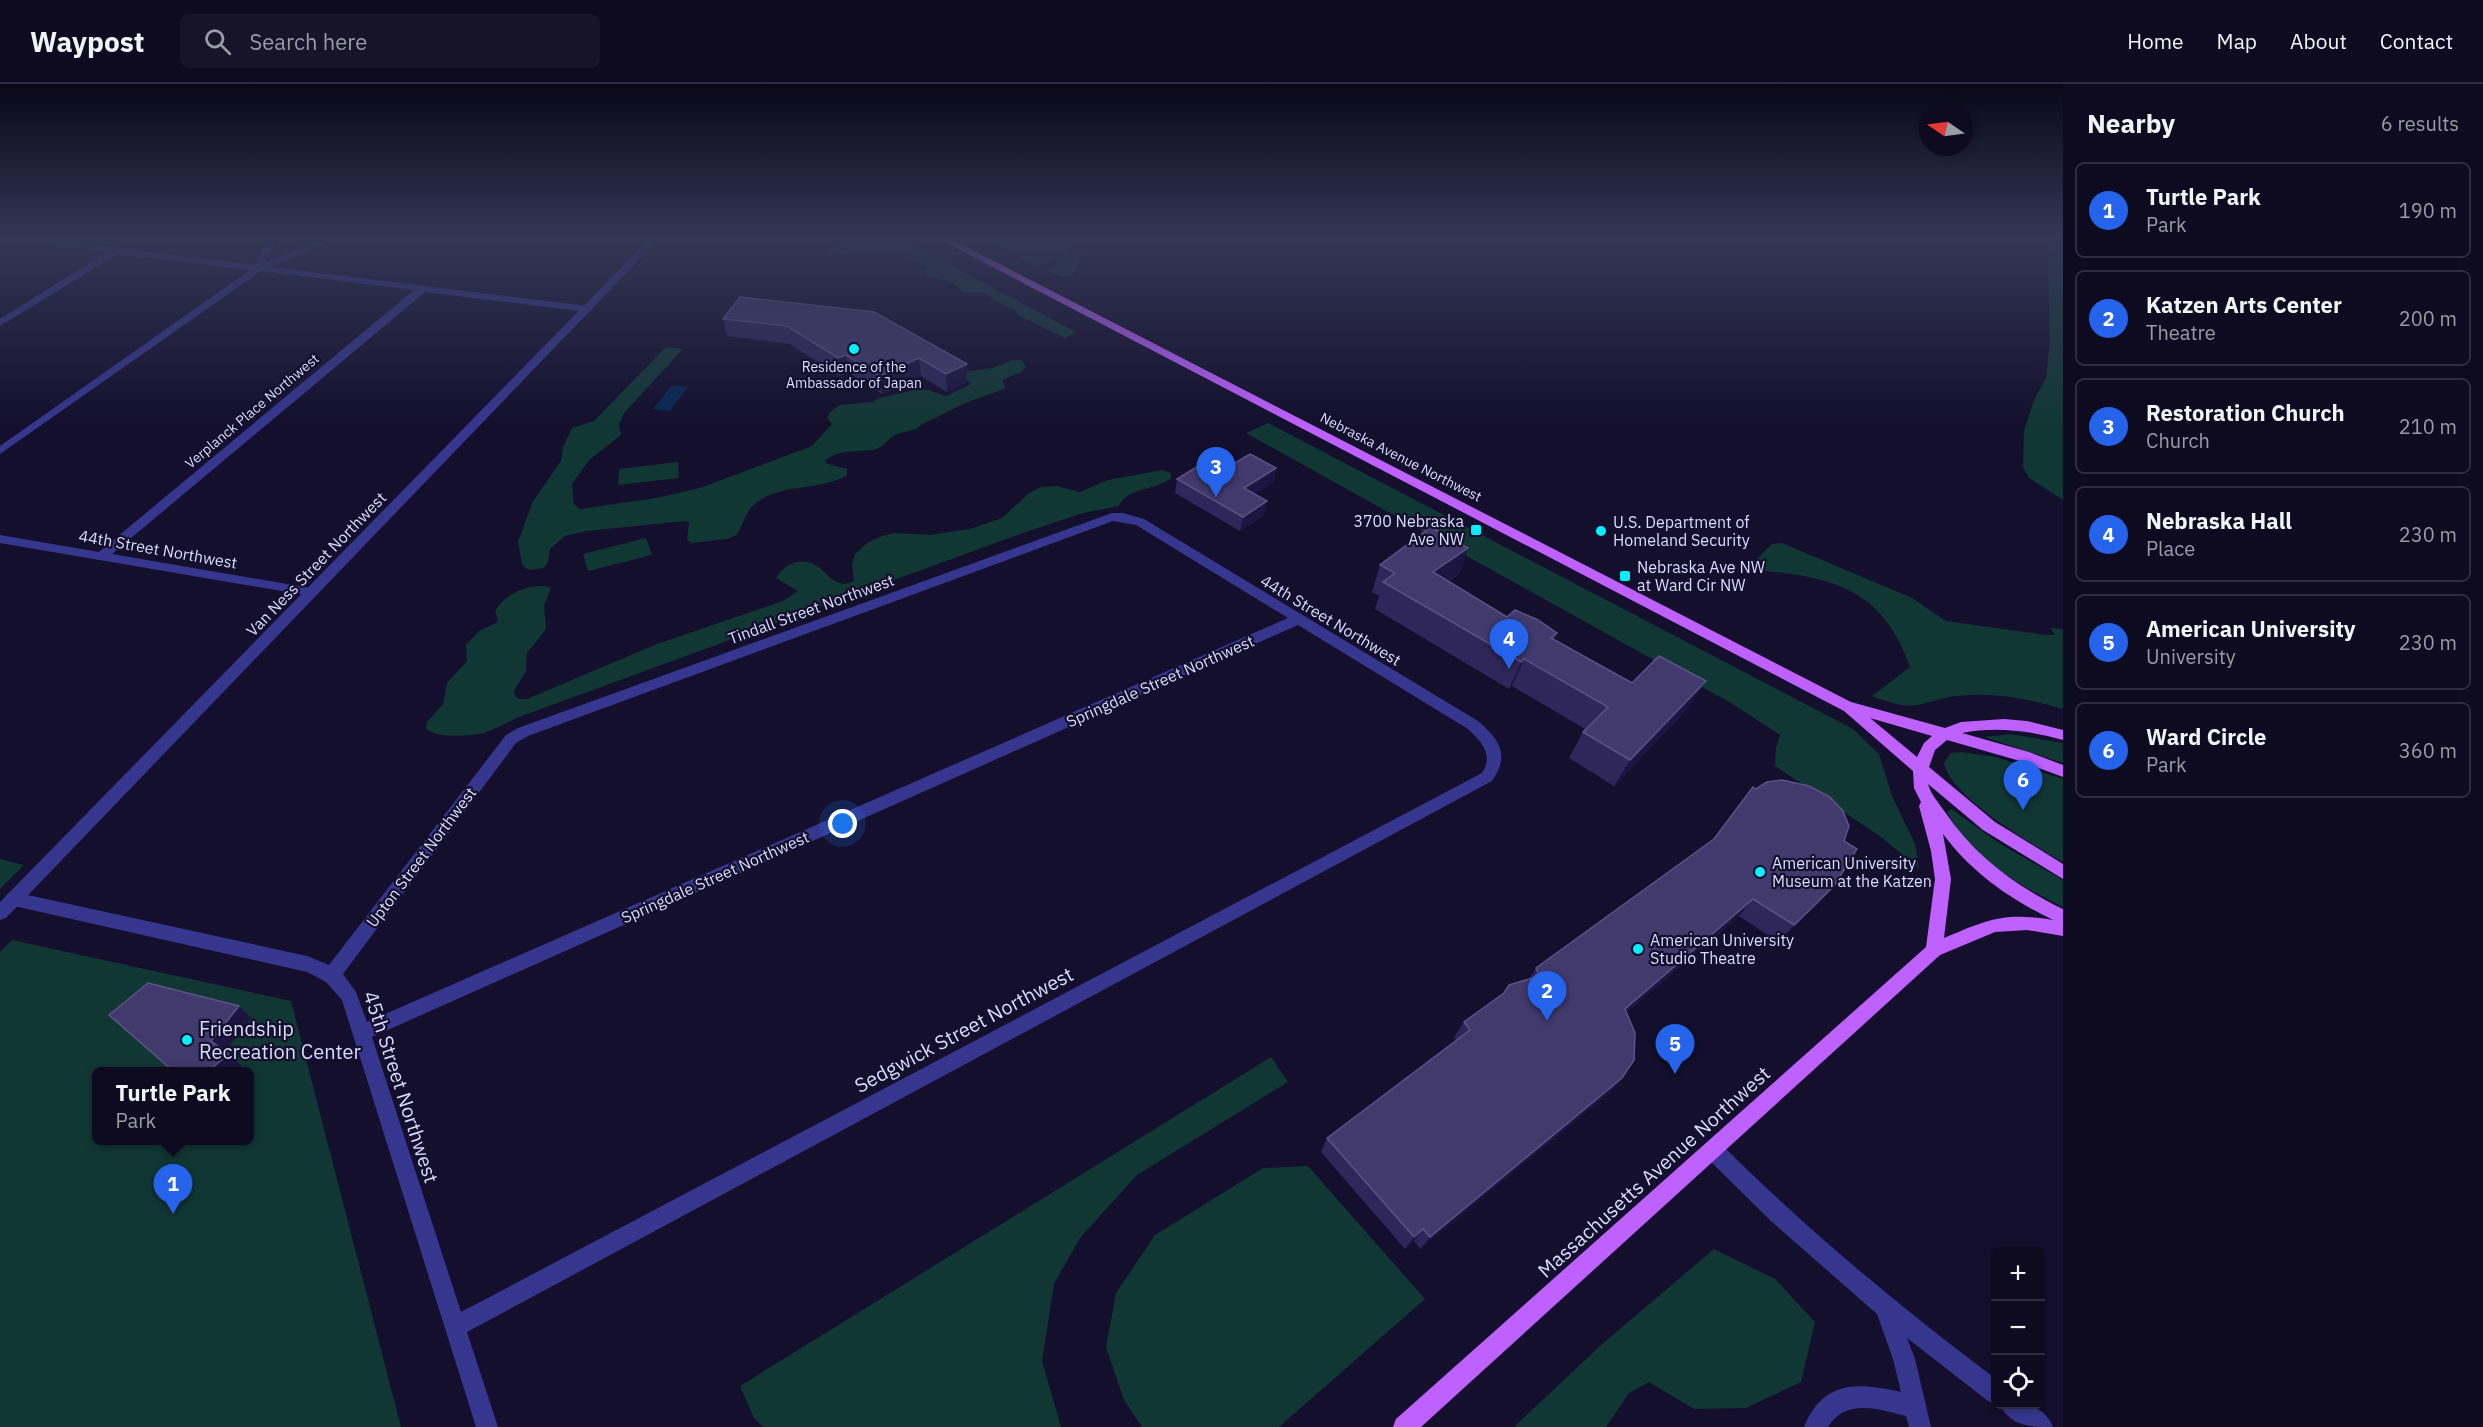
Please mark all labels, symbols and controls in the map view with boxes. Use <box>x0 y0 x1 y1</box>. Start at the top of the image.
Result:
search box <box>180 14 600 68</box>
text: Waypost <box>30 23 144 60</box>
icon: search <box>201 25 234 58</box>
text: Search here <box>249 27 367 56</box>
text: Home <box>2127 27 2184 55</box>
text: Map <box>2217 27 2257 55</box>
text: About <box>2290 27 2347 55</box>
text: Contact <box>2380 27 2453 55</box>
north arrow <box>1919 102 1973 156</box>
text: Nearby <box>2087 106 2175 140</box>
text: 6 results <box>2381 110 2459 137</box>
text: Turtle Park <box>2146 182 2261 211</box>
text: 1 <box>2103 197 2115 224</box>
text: 190 m <box>2399 197 2457 224</box>
text: Park <box>2146 211 2186 238</box>
text: Katzen Arts Center <box>2146 290 2342 319</box>
text: 2 <box>2103 305 2115 332</box>
text: 200 m <box>2399 305 2457 332</box>
text: Theatre <box>2146 319 2216 346</box>
marker: Residence of the Ambassador of Japan <box>847 342 861 356</box>
street label: Verplanck Place Northwest <box>181 350 323 472</box>
place label: Residence of the Ambassador of Japan <box>786 358 922 392</box>
text: Restoration Church <box>2146 398 2345 427</box>
street label: Nebraska Avenue Northwest <box>1317 408 1485 506</box>
text: 3 <box>2103 413 2115 440</box>
text: 210 m <box>2399 413 2457 440</box>
text: Church <box>2146 427 2210 454</box>
pin: 3 <box>1196 448 1236 497</box>
street label: Van Ness Street Northwest <box>242 488 390 640</box>
text: Nebraska Hall <box>2146 506 2292 535</box>
place label: 3700 Nebraska Ave NW <box>1353 511 1464 549</box>
place label: U.S. Department of Homeland Security <box>1613 512 1750 550</box>
text: 4 <box>2103 521 2115 548</box>
text: 230 m <box>2399 521 2457 548</box>
marker: 3700 Nebraska Ave NW <box>1469 523 1483 537</box>
marker: U.S. Department of Homeland Security <box>1594 524 1608 538</box>
street label: 44th Street Northwest <box>77 525 239 573</box>
text: Place <box>2146 535 2195 562</box>
place label: Nebraska Ave NW at Ward Cir NW <box>1637 557 1765 595</box>
marker: Nebraska Ave NW at Ward Cir NW <box>1618 569 1632 583</box>
street label: Tindall Street Northwest <box>725 570 897 648</box>
street label: 44th Street Northwest <box>1257 570 1405 670</box>
text: American University <box>2146 614 2356 643</box>
pin: 4 <box>1490 620 1528 669</box>
text: 5 <box>2103 629 2115 656</box>
text: 230 m <box>2399 629 2457 656</box>
street label: Springdale Street Northwest <box>1063 630 1257 732</box>
text: University <box>2146 643 2236 670</box>
text: Ward Circle <box>2146 722 2266 751</box>
text: 6 <box>2103 737 2115 764</box>
text: 360 m <box>2399 737 2457 764</box>
text: Park <box>2146 751 2186 778</box>
pin: 6 <box>2004 760 2042 810</box>
street label: Upton Street Northwest <box>362 783 480 931</box>
your location <box>828 809 857 838</box>
street label: Springdale Street Northwest <box>618 826 812 928</box>
place label: American University Museum at the Katzen <box>1772 853 1932 891</box>
marker: American University Museum at the Katzen <box>1753 865 1767 879</box>
place label: American University Studio Theatre <box>1650 930 1794 968</box>
marker: American University Studio Theatre <box>1631 942 1645 956</box>
street label: Sedgwick Street Northwest <box>850 960 1078 1099</box>
pin: 2 <box>1528 972 1566 1021</box>
street label: 45th Street Northwest <box>358 987 445 1186</box>
place label: Friendship Recreation Center <box>199 1015 361 1065</box>
pin: 5 <box>1656 1024 1694 1074</box>
marker: Friendship Recreation Center <box>180 1033 194 1047</box>
street label: Massachusetts Avenue Northwest <box>1532 1060 1776 1283</box>
popup <box>92 1067 254 1145</box>
text: Turtle Park <box>116 1078 230 1107</box>
text: Park <box>116 1107 156 1134</box>
pin: 1 <box>154 1164 192 1214</box>
map controls <box>1991 1247 2045 1409</box>
button: + <box>1991 1247 2045 1301</box>
button: − <box>1991 1301 2045 1355</box>
button: locate <box>1991 1355 2045 1409</box>

